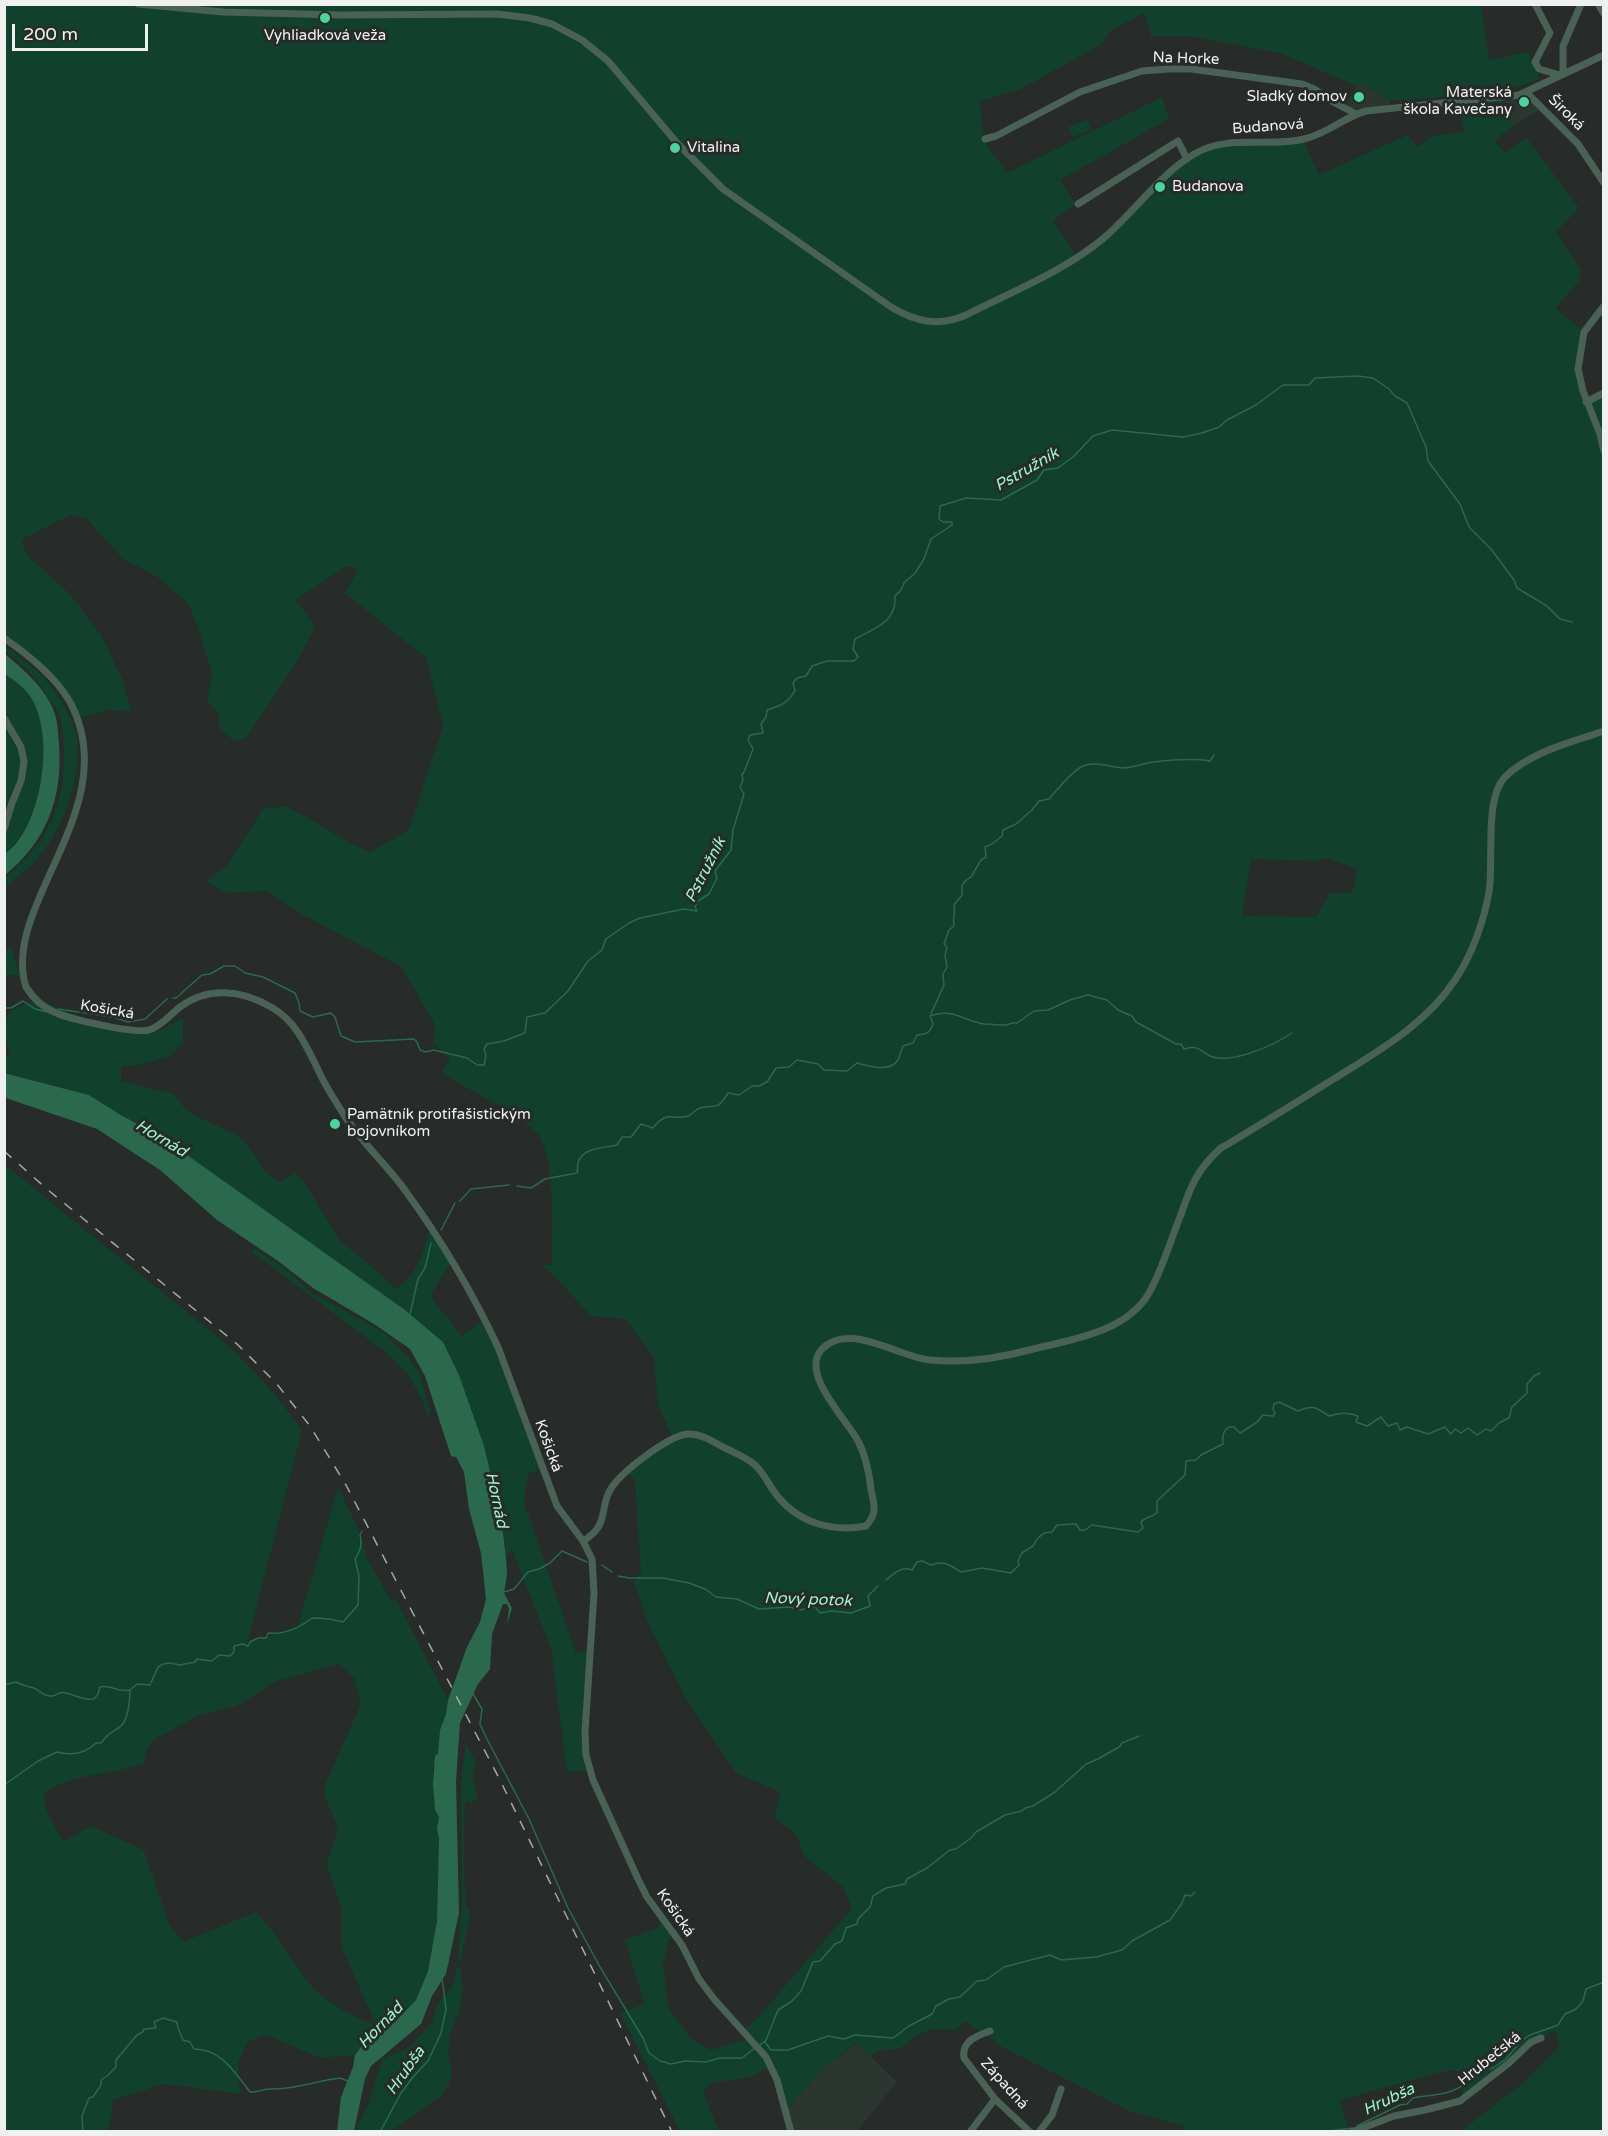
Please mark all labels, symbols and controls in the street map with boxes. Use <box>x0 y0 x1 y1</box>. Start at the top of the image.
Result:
marker: Vyhliadková veža <box>318 11 332 25</box>
scale bar <box>15 12 152 50</box>
text: 200 m <box>23 23 78 45</box>
place label: Vyhliadková veža <box>264 27 386 45</box>
street label: Na Horke <box>1152 49 1220 69</box>
place label: Materská škola Kavečany <box>1403 84 1512 119</box>
place label: Sladký domov <box>1247 88 1347 106</box>
marker: Sladký domov <box>1352 90 1366 104</box>
street label: Široká <box>1544 91 1588 135</box>
marker: Materská škola Kavečany <box>1517 95 1531 109</box>
street label: Budanová <box>1232 116 1304 138</box>
place label: Vitalina <box>687 139 740 157</box>
marker: Vitalina <box>668 141 682 155</box>
place label: Budanova <box>1172 178 1244 196</box>
marker: Budanova <box>1153 180 1167 194</box>
water label: Pstružník <box>992 444 1062 496</box>
water label: Pstružník <box>681 834 731 906</box>
street label: Košická <box>79 996 135 1024</box>
place label: Pamätník protifašistickým bojovníkom <box>347 1106 531 1141</box>
water label: Hornád <box>132 1116 190 1162</box>
marker: Pamätník protifašistickým bojovníkom <box>328 1117 342 1131</box>
street label: Košická <box>530 1417 566 1475</box>
water label: Hornád <box>481 1470 511 1530</box>
water label: Nový potok <box>764 1589 852 1611</box>
street label: Košická <box>652 1885 698 1941</box>
water label: Hornád <box>354 1999 408 2053</box>
street label: Hrubečská <box>1455 2028 1525 2090</box>
water label: Hrubša <box>382 2043 430 2099</box>
street label: Západná <box>976 2055 1032 2113</box>
water label: Hrubša <box>1360 2080 1418 2120</box>

